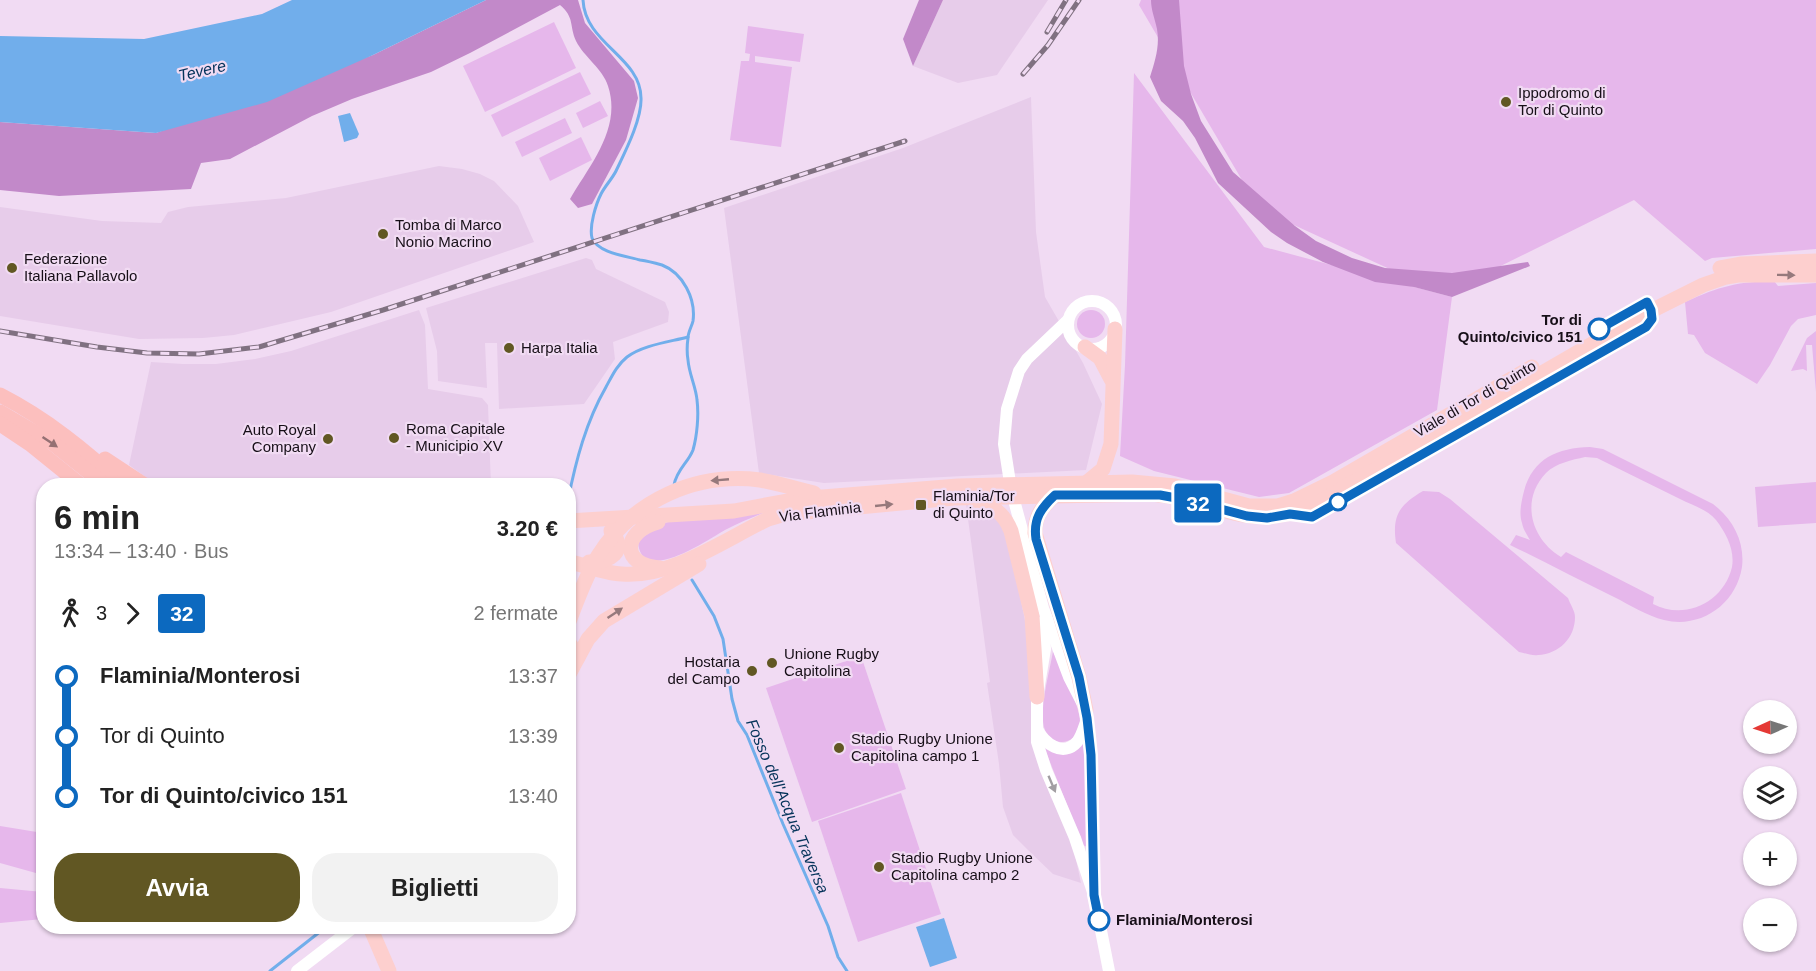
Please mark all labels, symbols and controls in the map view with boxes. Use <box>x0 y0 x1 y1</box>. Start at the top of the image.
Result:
water label: Tevere <box>177 57 228 84</box>
place label: Ippodromo di Tor di Quinto <box>1518 84 1606 118</box>
marker: Ippodromo di Tor di Quinto <box>1499 95 1513 109</box>
place label: Tomba di Marco Nonio Macrino <box>395 216 502 250</box>
marker: Tomba di Marco Nonio Macrino <box>376 227 390 241</box>
place label: Federazione Italiana Pallavolo <box>24 250 137 284</box>
marker: Federazione Italiana Pallavolo <box>5 261 19 275</box>
one-way arrow <box>1777 270 1796 280</box>
place label: Tor di Quinto/civico 151 <box>1458 311 1582 345</box>
marker: Tor di Quinto/civico 151 <box>1588 318 1610 340</box>
place label: Harpa Italia <box>521 339 598 356</box>
marker: Harpa Italia <box>502 341 516 355</box>
street label: Viale di Tor di Quinto <box>1411 357 1539 440</box>
place label: Roma Capitale - Municipio XV <box>406 420 505 454</box>
place label: Auto Royal Company <box>243 421 316 455</box>
marker: Roma Capitale - Municipio XV <box>387 431 401 445</box>
marker: Auto Royal Company <box>321 432 335 446</box>
one-way arrow <box>42 436 58 447</box>
one-way arrow <box>711 475 730 485</box>
line badge: 32 <box>1171 484 1225 522</box>
place label: Flaminia/Tor di Quinto <box>933 487 1015 521</box>
text: 32 <box>1186 492 1210 515</box>
unlabelled marker <box>1329 493 1347 511</box>
street label: Via Flaminia <box>778 498 862 525</box>
marker: Flaminia/Tor di Quinto <box>914 498 928 512</box>
text: 6 min <box>54 499 140 536</box>
one-way arrow <box>875 500 894 510</box>
text: 3.20 € <box>497 516 558 541</box>
text: 13:34 – 13:40 · Bus <box>54 540 229 562</box>
icon: walk <box>54 597 87 630</box>
icon: forward <box>116 597 149 630</box>
text: 3 <box>96 602 107 624</box>
text: 32 <box>170 602 193 625</box>
text: 2 fermate <box>474 602 558 624</box>
one-way arrow <box>607 608 623 619</box>
place label: Unione Rugby Capitolina <box>784 645 880 679</box>
place label: Hostaria del Campo <box>667 653 741 687</box>
marker: Unione Rugby Capitolina <box>765 656 779 670</box>
text: Flaminia/Monterosi <box>100 663 300 688</box>
marker: Hostaria del Campo <box>745 664 759 678</box>
text: 13:37 <box>508 665 558 687</box>
north arrow <box>1743 700 1797 754</box>
map controls <box>1743 700 1797 952</box>
water label: Fosso dell'Acqua Traversa <box>743 716 832 896</box>
text: Tor di Quinto <box>100 723 225 748</box>
text: 13:39 <box>508 725 558 747</box>
place label: Stadio Rugby Unione Capitolina campo 1 <box>851 730 993 764</box>
marker: Stadio Rugby Unione Capitolina campo 1 <box>832 741 846 755</box>
button: layers <box>1743 766 1797 820</box>
one-way arrow <box>1048 776 1057 793</box>
text: Tor di Quinto/civico 151 <box>100 783 348 808</box>
text: 13:40 <box>508 785 558 807</box>
button: + <box>1743 832 1797 886</box>
place label: Stadio Rugby Unione Capitolina campo 2 <box>891 849 1033 883</box>
button: Avvia <box>54 853 300 922</box>
button: Biglietti <box>312 853 558 922</box>
marker: Stadio Rugby Unione Capitolina campo 2 <box>872 860 886 874</box>
button: − <box>1743 898 1797 952</box>
marker: Flaminia/Monterosi <box>1088 909 1110 931</box>
place label: Flaminia/Monterosi <box>1116 911 1253 928</box>

